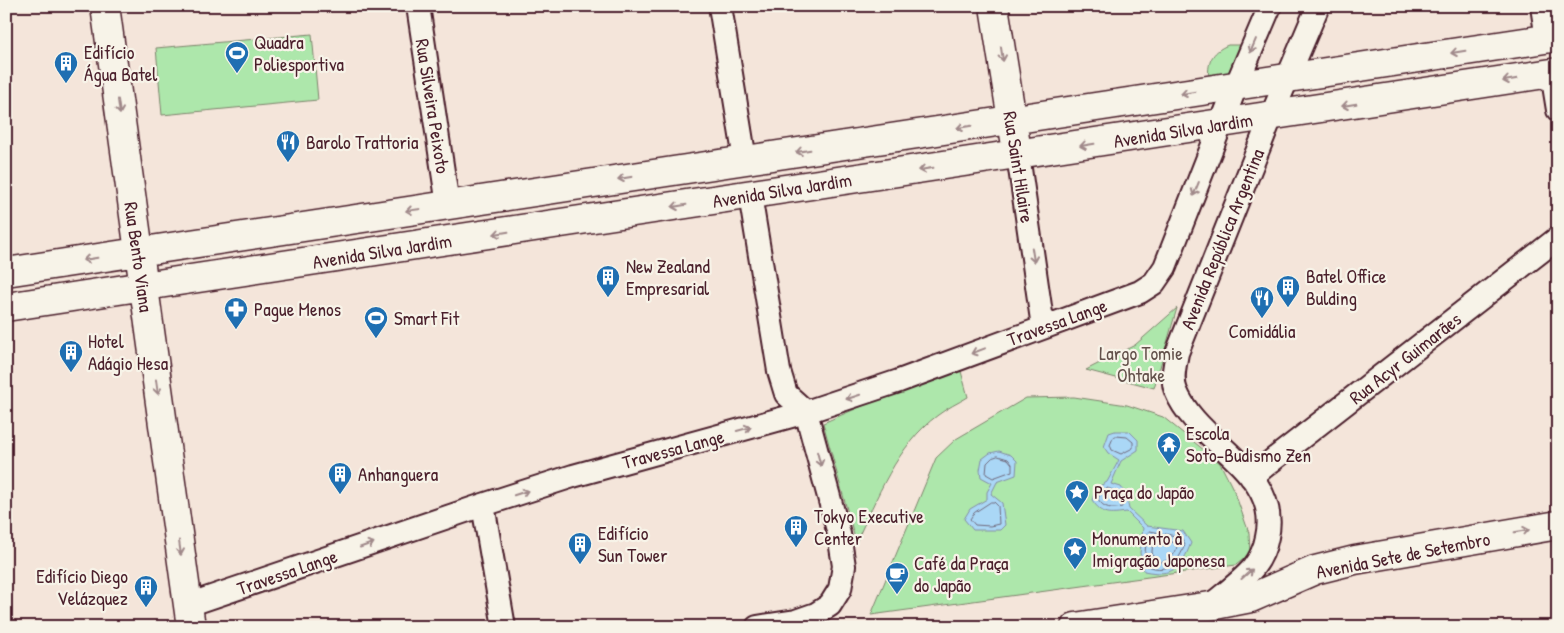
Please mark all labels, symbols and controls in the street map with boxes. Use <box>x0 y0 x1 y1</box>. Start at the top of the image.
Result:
place label: Quadra Poliesportiva <box>254 29 344 77</box>
street label: Rua Silveira Peixoto <box>410 37 457 176</box>
one-way arrow <box>1248 38 1257 53</box>
place label: Edifício Água Batel <box>84 39 158 87</box>
sports icon: Quadra Poliesportiva <box>224 40 250 74</box>
one-way arrow <box>997 46 1007 62</box>
one-way arrow <box>1450 48 1466 58</box>
building icon: Edifício Água Batel <box>53 50 79 84</box>
one-way arrow <box>1502 75 1518 85</box>
one-way arrow <box>1180 88 1196 98</box>
one-way arrow <box>114 98 124 114</box>
one-way arrow <box>1341 100 1357 110</box>
street label: Avenida Silva Jardim <box>1112 106 1254 154</box>
street label: Rua Saint Hilaire <box>997 109 1041 225</box>
one-way arrow <box>956 122 972 132</box>
restaurant icon: Barolo Trattoria <box>275 129 301 163</box>
place label: Barolo Trattoria <box>306 129 419 155</box>
one-way arrow <box>1079 140 1095 150</box>
street label: Avenida República Argentina <box>1174 144 1270 333</box>
one-way arrow <box>796 147 812 157</box>
one-way arrow <box>919 164 935 174</box>
street label: Avenida Silva Jardim <box>711 166 853 214</box>
one-way arrow <box>618 173 634 183</box>
one-way arrow <box>1191 181 1200 196</box>
street label: Rua Bento Viana <box>118 200 160 314</box>
one-way arrow <box>671 201 687 211</box>
one-way arrow <box>405 205 421 215</box>
street label: Avenida Silva Jardim <box>311 227 453 275</box>
one-way arrow <box>493 228 509 238</box>
one-way arrow <box>1028 247 1038 263</box>
place label: New Zealand Empresarial <box>626 253 711 301</box>
one-way arrow <box>83 254 99 264</box>
place label: Batel Office Bulding <box>1306 263 1387 311</box>
building icon: New Zealand Empresarial <box>595 264 621 298</box>
building icon: Batel Office Bulding <box>1275 274 1301 308</box>
restaurant icon: Comidália <box>1249 285 1275 319</box>
street label: Travessa Lange <box>1004 292 1111 352</box>
pharmacy icon: Pague Menos <box>223 296 249 330</box>
place label: Pague Menos <box>254 296 341 322</box>
sports icon: Smart Fit <box>363 305 389 339</box>
place label: Smart Fit <box>394 305 460 331</box>
street label: Rua Acyr Guimarães <box>1344 306 1466 410</box>
place label: Comidália <box>1229 318 1296 344</box>
place label: Hotel Adágio Hesa <box>88 328 169 376</box>
building icon: Hotel Adágio Hesa <box>58 339 84 373</box>
park label: Largo Tomie Ohtake <box>1099 340 1183 388</box>
one-way arrow <box>971 347 986 356</box>
one-way arrow <box>153 378 163 394</box>
one-way arrow <box>845 392 861 402</box>
place label: Escola Soto-Budismo Zen <box>1186 420 1311 468</box>
street label: Travessa Lange <box>619 423 727 475</box>
one-way arrow <box>736 424 752 434</box>
temple icon: Escola Soto-Budismo Zen <box>1156 431 1182 465</box>
one-way arrow <box>815 451 824 467</box>
building icon: Anhanguera <box>327 461 353 495</box>
place label: Anhanguera <box>358 461 439 487</box>
place icon: Praça do Japão <box>1064 479 1090 513</box>
place label: Praça do Japão <box>1094 479 1195 505</box>
one-way arrow <box>512 488 528 497</box>
place label: Tokyo Executive Center <box>814 503 924 551</box>
building icon: Tokyo Executive Center <box>783 514 809 548</box>
place label: Edifício Sun Tower <box>598 520 668 568</box>
place label: Monumento à Imigração Japonesa <box>1092 525 1225 573</box>
street label: Avenida Sete de Setembro <box>1314 525 1493 585</box>
one-way arrow <box>1514 526 1530 536</box>
building icon: Edifício Sun Tower <box>567 531 593 565</box>
place icon: Monumento à Imigração Japonesa <box>1062 536 1088 570</box>
one-way arrow <box>175 539 185 555</box>
one-way arrow <box>358 539 374 549</box>
street label: Travessa Lange <box>233 543 341 601</box>
place label: Café da Praça do Japão <box>914 550 1009 598</box>
cafe icon: Café da Praça do Japão <box>884 561 910 595</box>
place label: Edifício Diego Velázquez <box>36 563 128 611</box>
one-way arrow <box>1240 568 1253 579</box>
building icon: Edifício Diego Velázquez <box>133 574 159 608</box>

